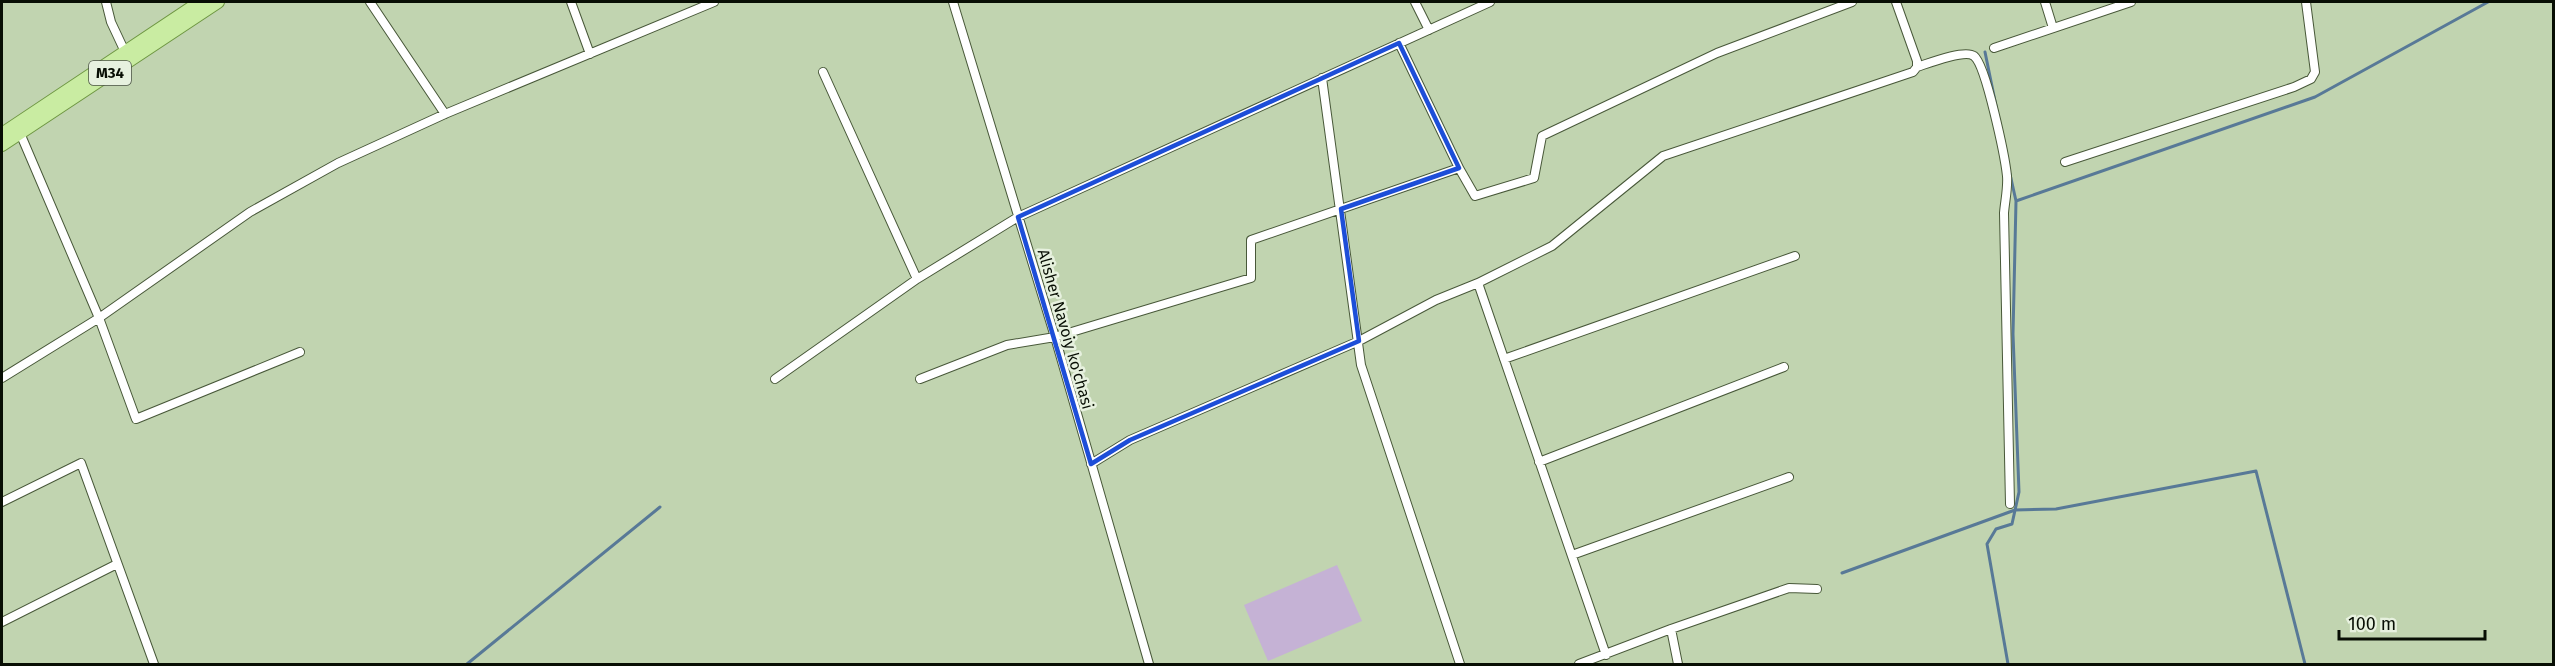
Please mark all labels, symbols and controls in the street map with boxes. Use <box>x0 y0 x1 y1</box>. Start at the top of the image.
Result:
road number: M34 <box>89 61 131 85</box>
street label: Alisher Navoiy ko'chasi <box>1034 247 1097 411</box>
scale bar <box>2339 603 2484 641</box>
text: 100 m <box>2348 613 2396 635</box>

